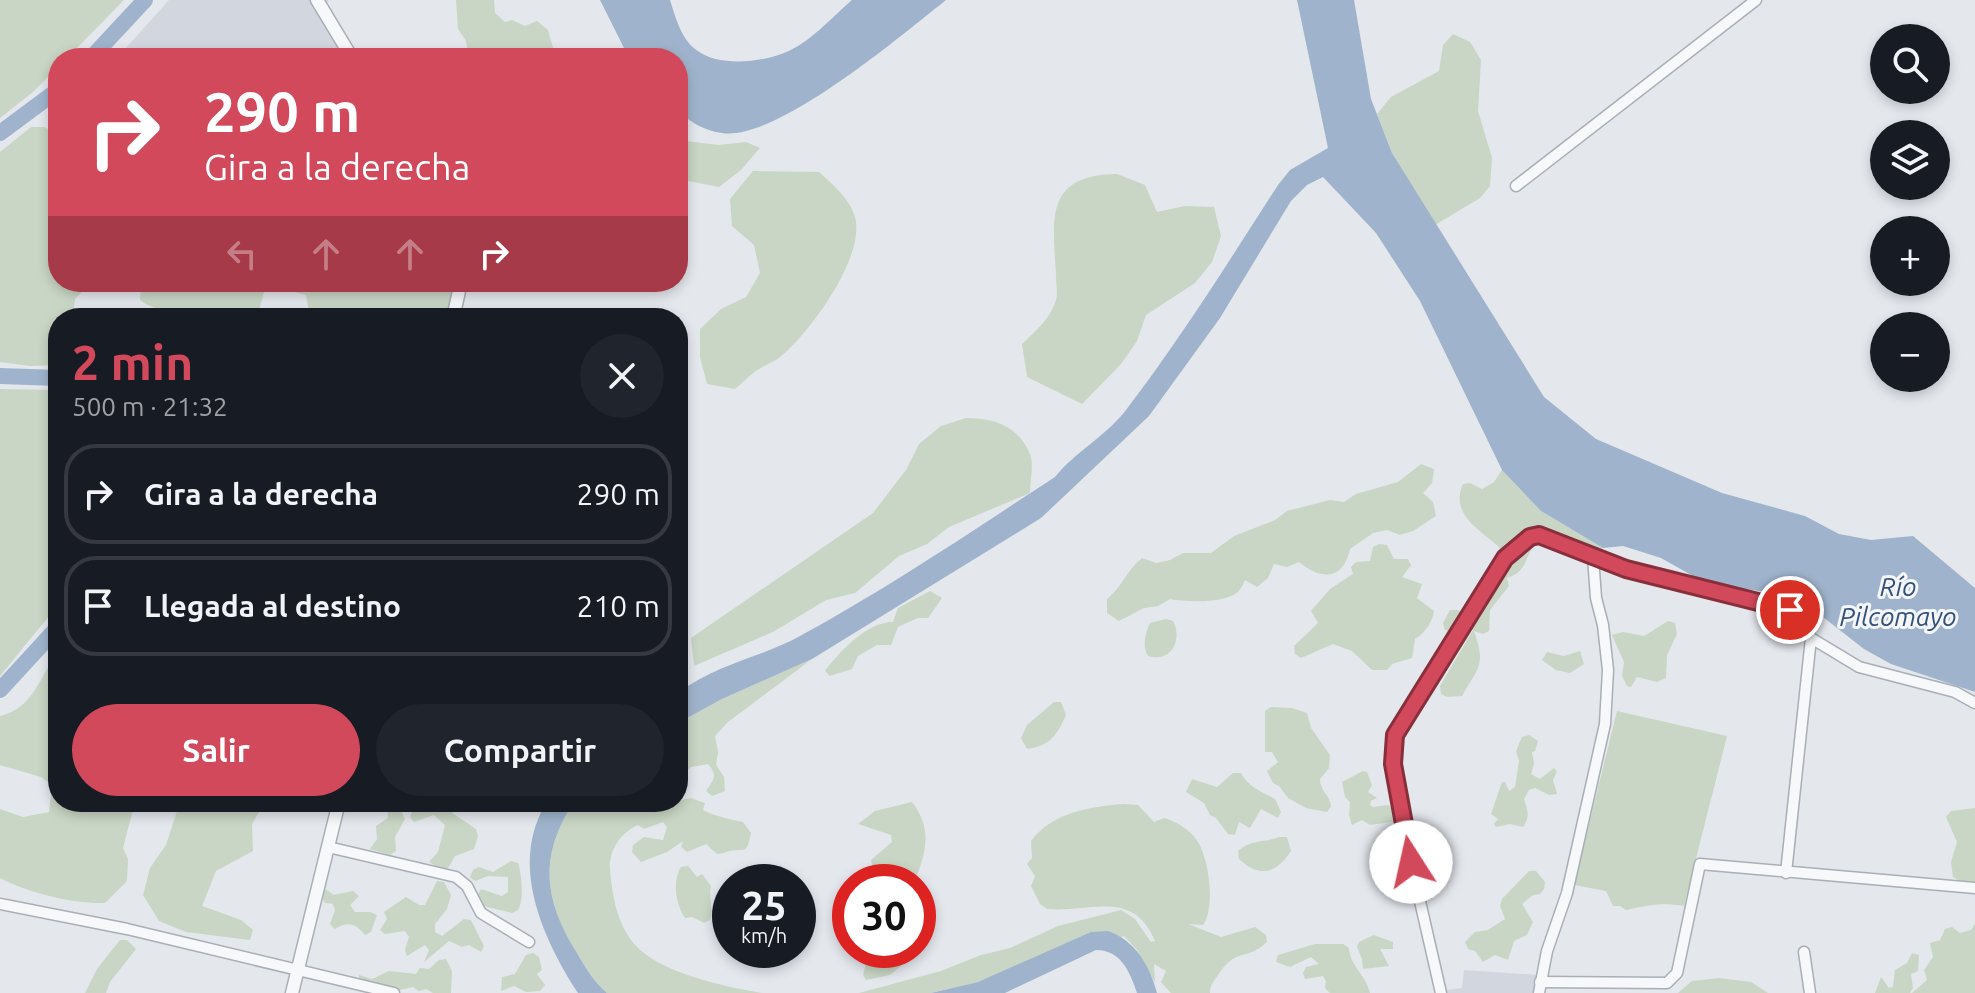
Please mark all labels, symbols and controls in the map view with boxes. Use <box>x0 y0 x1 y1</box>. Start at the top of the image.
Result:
map controls <box>1870 24 1950 392</box>
button: search <box>1870 24 1950 104</box>
icon: right <box>72 80 176 184</box>
text: 290 m <box>204 80 360 143</box>
button: layers <box>1870 120 1950 200</box>
text: Gira a la derecha <box>204 146 470 187</box>
button: + <box>1870 216 1950 296</box>
icon: left <box>220 232 264 276</box>
icon: ahead <box>304 232 348 276</box>
icon: ahead <box>388 232 432 276</box>
icon: right <box>472 232 516 276</box>
button: − <box>1870 312 1950 392</box>
button: close <box>580 334 664 418</box>
text: 2 min <box>72 335 193 389</box>
text: 500 m · 21:32 <box>72 392 228 421</box>
icon: right <box>76 472 120 516</box>
text: Gira a la derecha <box>144 477 378 511</box>
text: 290 m <box>576 477 660 511</box>
water label: Río Pilcomayo <box>1840 572 1956 631</box>
pin <box>1756 576 1824 644</box>
icon: arrive <box>76 584 120 628</box>
icon: arrive <box>1768 588 1812 632</box>
text: Llegada al destino <box>144 589 401 623</box>
text: 210 m <box>576 589 660 623</box>
button: Salir <box>72 704 360 796</box>
button: Compartir <box>376 704 664 796</box>
position arrow <box>1369 820 1453 904</box>
speed limit sign: 30 <box>832 864 936 968</box>
text: 25 <box>741 883 787 928</box>
text: km/h <box>741 924 787 947</box>

